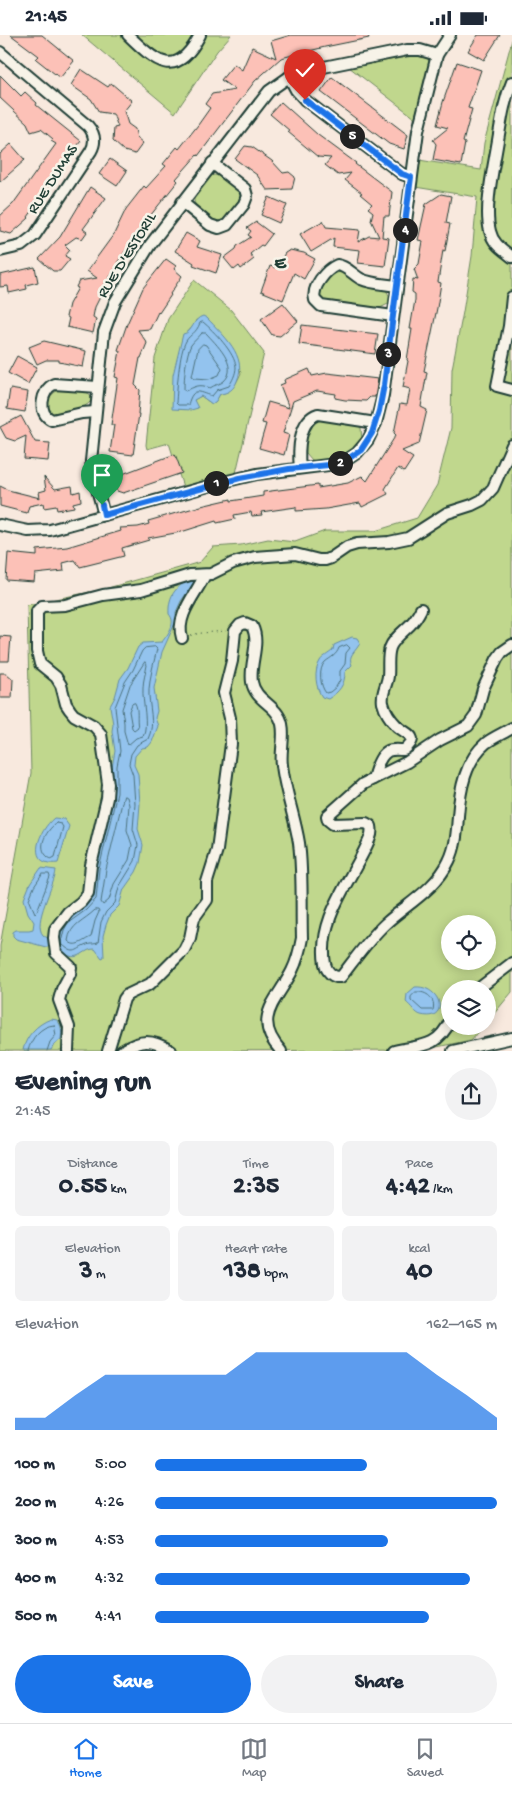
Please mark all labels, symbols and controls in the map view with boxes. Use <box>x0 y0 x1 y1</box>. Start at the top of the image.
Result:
text: 21:45 <box>25 6 67 29</box>
pin <box>284 49 326 100</box>
icon: check <box>291 56 319 84</box>
pin: 5 <box>340 123 364 149</box>
text: 5 <box>349 128 356 145</box>
street label: RUE DUMAS <box>25 141 84 218</box>
street label: RUE D'ESTORIL <box>94 209 162 302</box>
pin: 4 <box>392 217 418 243</box>
text: 4 <box>402 222 409 239</box>
district label: E <box>274 254 287 275</box>
pin: 3 <box>376 341 400 367</box>
text: 3 <box>385 346 392 363</box>
pin: 2 <box>328 451 352 475</box>
pin <box>81 454 123 505</box>
text: 2 <box>337 455 344 472</box>
icon: arrive <box>88 461 116 489</box>
pin: 1 <box>204 471 228 495</box>
text: 1 <box>214 475 219 492</box>
map controls <box>441 915 496 1035</box>
button: locate <box>441 915 496 970</box>
button: layers <box>441 980 496 1035</box>
text: Evening run <box>15 1067 151 1100</box>
button: share <box>445 1068 497 1120</box>
text: 21:45 <box>15 1103 50 1122</box>
text: Distance <box>68 1156 117 1173</box>
text: Time <box>243 1156 269 1173</box>
text: Pace <box>406 1156 433 1173</box>
text: 0.55 <box>59 1173 107 1202</box>
text: 2:35 <box>233 1173 279 1202</box>
text: 4:42 <box>386 1173 430 1202</box>
text: km <box>107 1181 127 1198</box>
text: /km <box>430 1181 453 1198</box>
text: Elevation <box>65 1241 120 1258</box>
text: Heart rate <box>225 1241 287 1258</box>
text: kcal <box>408 1241 430 1258</box>
text: 3 <box>80 1258 93 1287</box>
text: 138 <box>224 1258 261 1287</box>
text: 40 <box>406 1258 432 1287</box>
text: m <box>93 1266 106 1283</box>
text: bpm <box>261 1266 288 1283</box>
text: Elevation <box>15 1316 79 1335</box>
text: 162–165 m <box>427 1316 497 1335</box>
text: 100 m <box>15 1456 55 1475</box>
text: 5:00 <box>95 1456 127 1475</box>
text: 200 m <box>15 1494 56 1513</box>
text: 4:26 <box>95 1494 124 1513</box>
text: 300 m <box>15 1532 57 1551</box>
text: 4:53 <box>95 1532 124 1551</box>
text: 400 m <box>15 1570 56 1589</box>
text: 4:32 <box>95 1570 124 1589</box>
text: 500 m <box>15 1608 57 1627</box>
text: 4:41 <box>95 1608 122 1627</box>
button: Save <box>15 1655 251 1713</box>
button: Share <box>261 1655 497 1713</box>
tab: Home <box>69 1735 102 1782</box>
tab: Map <box>240 1735 268 1782</box>
tab: Saved <box>407 1735 443 1782</box>

